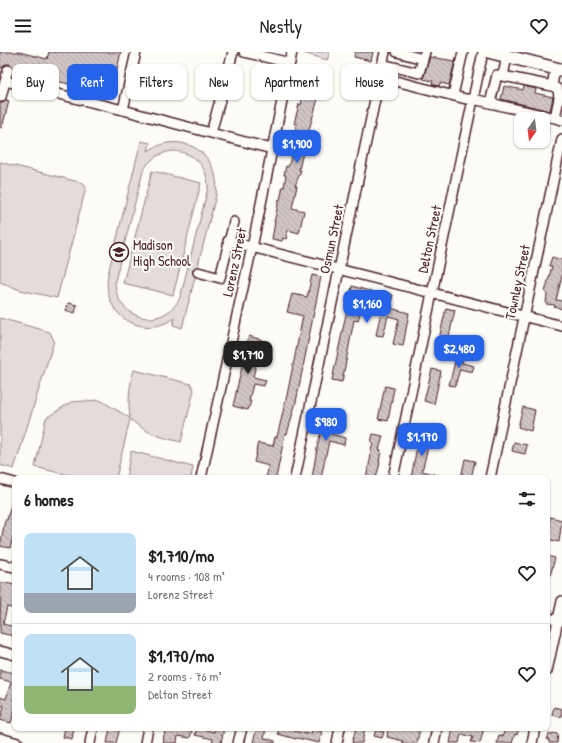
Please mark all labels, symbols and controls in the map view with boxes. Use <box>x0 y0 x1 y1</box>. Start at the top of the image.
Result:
text: Nestly <box>260 14 302 39</box>
icon: menu <box>12 15 34 37</box>
icon: heart <box>528 15 550 37</box>
chip: Buy <box>12 64 59 100</box>
chip: Rent <box>67 64 118 100</box>
chip: Filters <box>126 64 187 100</box>
chip: New <box>195 64 243 100</box>
chip: Apartment <box>251 64 333 100</box>
chip: House <box>341 64 398 100</box>
north arrow <box>514 112 550 148</box>
map controls <box>514 112 550 148</box>
pin: $1,900 <box>264 130 330 164</box>
text: $1,900 <box>282 134 312 152</box>
street label: Osmun Street <box>314 202 348 275</box>
street label: Delton Street <box>413 203 445 274</box>
street label: Lorenz Street <box>217 226 251 298</box>
place label: Madison High School <box>133 235 191 271</box>
school or university icon: Madison High School <box>108 241 130 263</box>
street label: Townley Street <box>500 243 535 321</box>
pin: $1,160 <box>334 290 400 324</box>
text: $1,160 <box>352 294 382 312</box>
pin: $2,480 <box>426 335 492 369</box>
text: $2,480 <box>443 339 475 357</box>
pin: $1,710 <box>215 341 281 375</box>
text: $1,710 <box>233 345 263 363</box>
pin: $980 <box>302 408 350 442</box>
text: $980 <box>315 412 337 430</box>
pin: $1,170 <box>389 423 455 457</box>
text: $1,170 <box>407 427 437 445</box>
text: 6 homes <box>24 488 74 511</box>
icon: filters <box>516 488 538 510</box>
text: $1,710/mo <box>148 544 214 567</box>
icon: home <box>56 549 104 597</box>
icon: heart <box>516 562 538 584</box>
text: 4 rooms · 108 m² <box>148 567 225 585</box>
text: Lorenz Street <box>148 585 213 603</box>
text: $1,170/mo <box>148 644 214 667</box>
icon: home <box>56 650 104 698</box>
icon: heart <box>516 663 538 685</box>
text: 2 rooms · 76 m² <box>148 667 221 685</box>
text: Delton Street <box>148 685 212 703</box>

